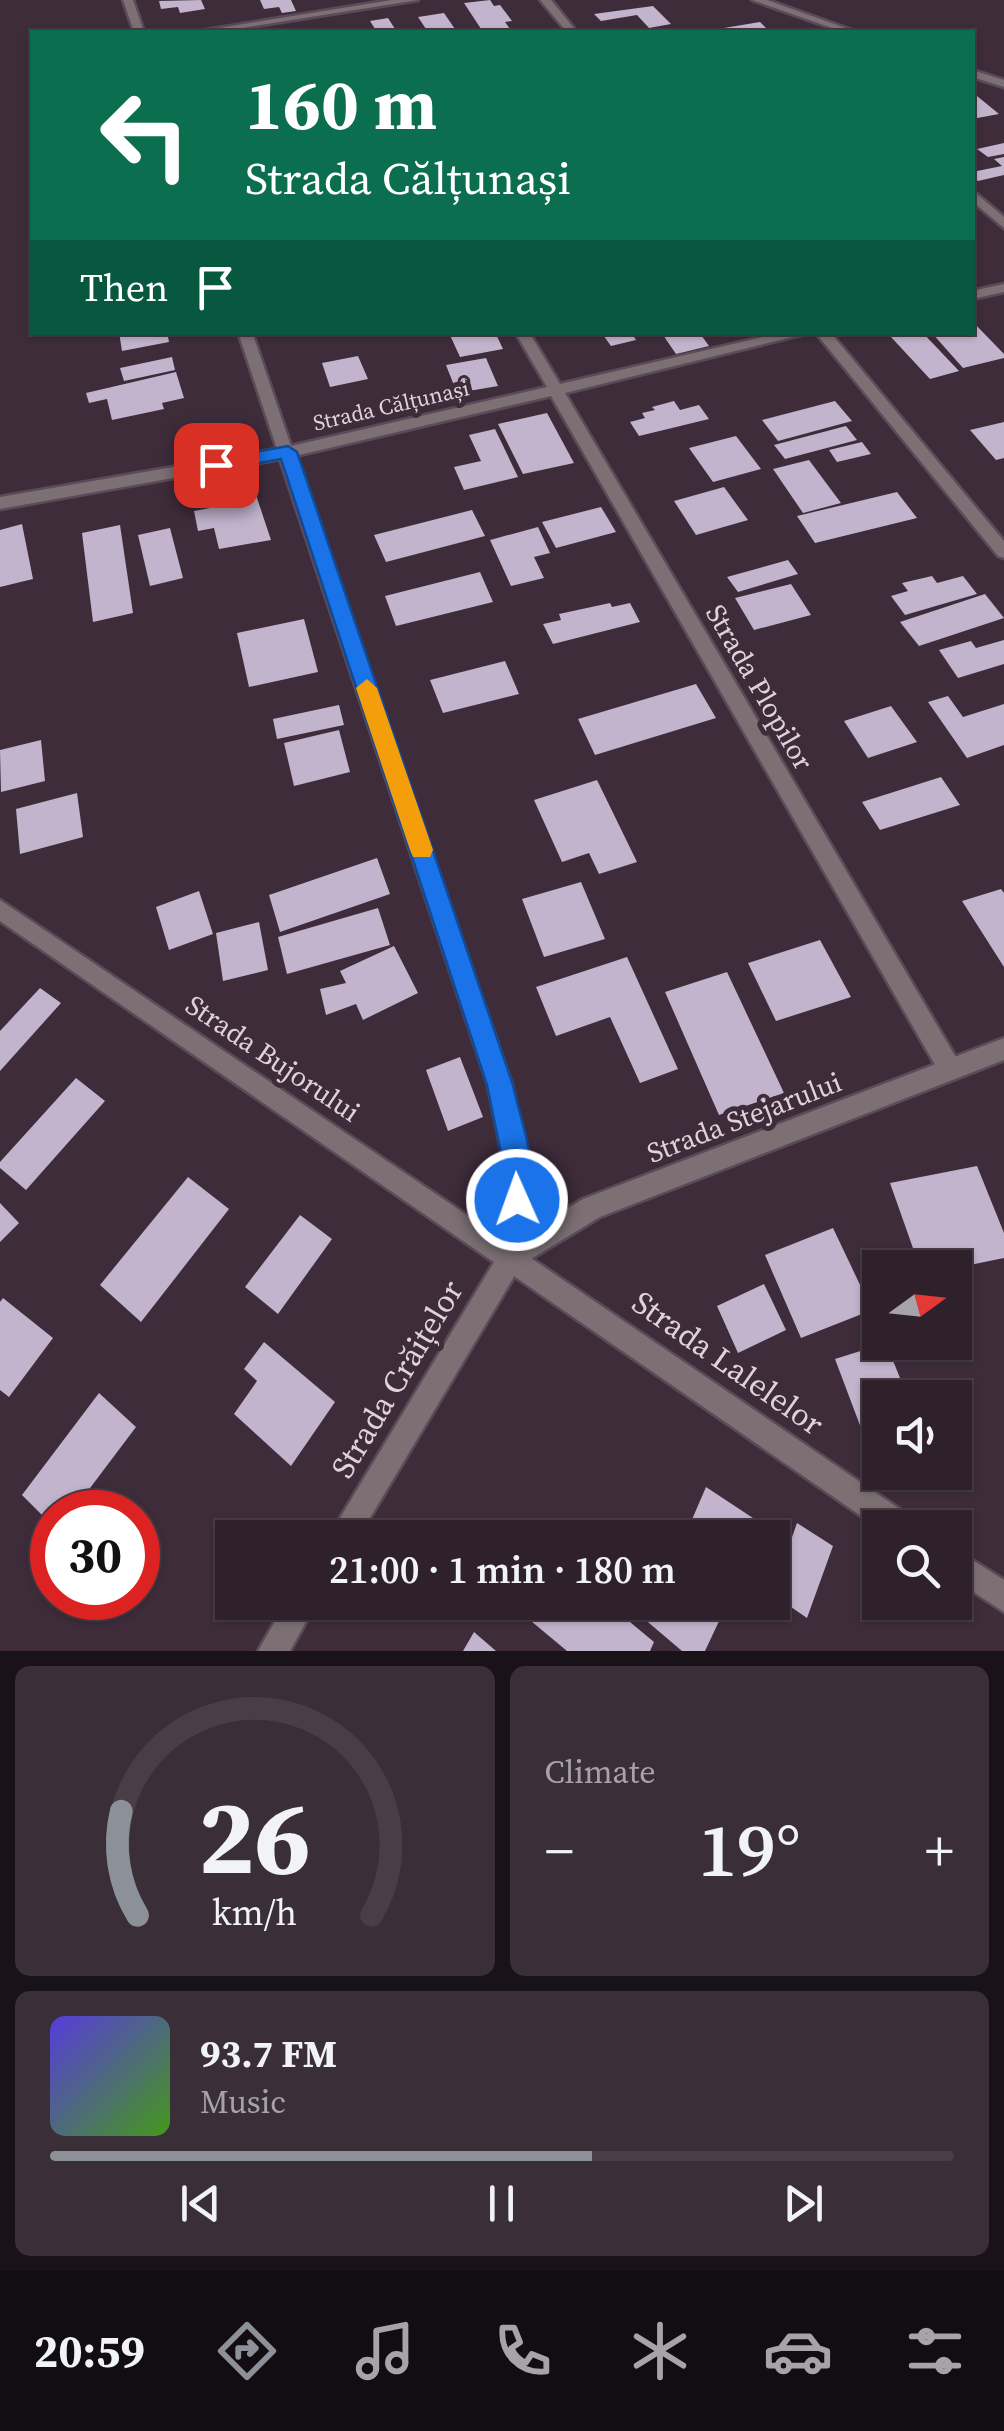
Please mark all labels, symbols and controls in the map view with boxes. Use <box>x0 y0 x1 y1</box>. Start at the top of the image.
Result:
text: 160 m <box>245 56 437 152</box>
icon: left <box>80 70 210 200</box>
text: Strada Călțunași <box>245 147 571 209</box>
icon: arrive <box>188 260 243 315</box>
text: Then <box>80 262 168 314</box>
street label: Strada Călțunași <box>310 372 472 438</box>
pin <box>174 423 259 508</box>
icon: arrive <box>189 438 244 493</box>
street label: Strada Plopilor <box>697 597 823 777</box>
street label: Strada Bujorului <box>178 986 368 1130</box>
street label: Strada Stejarului <box>641 1062 847 1172</box>
position arrow <box>465 1148 569 1252</box>
north arrow <box>862 1250 972 1360</box>
map controls <box>862 1250 972 1620</box>
street label: Strada Crăițelor <box>321 1271 474 1486</box>
street label: Strada Lalelelor <box>623 1281 833 1446</box>
button: sound <box>862 1380 972 1490</box>
speed limit sign: 30 <box>30 1490 160 1620</box>
button: search <box>862 1510 972 1620</box>
text: 21:00 · 1 min · 180 m <box>329 1544 676 1596</box>
text: Climate <box>545 1750 656 1794</box>
text: 26 <box>198 1765 311 1908</box>
text: 19° <box>698 1798 801 1901</box>
text: − <box>545 1813 574 1888</box>
text: + <box>925 1813 954 1888</box>
text: km/h <box>212 1888 297 1937</box>
text: 93.7 FM <box>200 2028 337 2080</box>
text: Music <box>200 2080 286 2124</box>
icon: previous <box>173 2176 228 2231</box>
icon: pause <box>474 2176 529 2231</box>
icon: next <box>776 2176 831 2231</box>
icon: directions <box>212 2316 282 2386</box>
icon: music <box>350 2316 420 2386</box>
icon: phone <box>488 2316 558 2386</box>
icon: climate <box>625 2316 695 2386</box>
icon: car <box>763 2316 833 2386</box>
icon: filters <box>900 2316 970 2386</box>
text: 20:59 <box>34 2320 145 2382</box>

